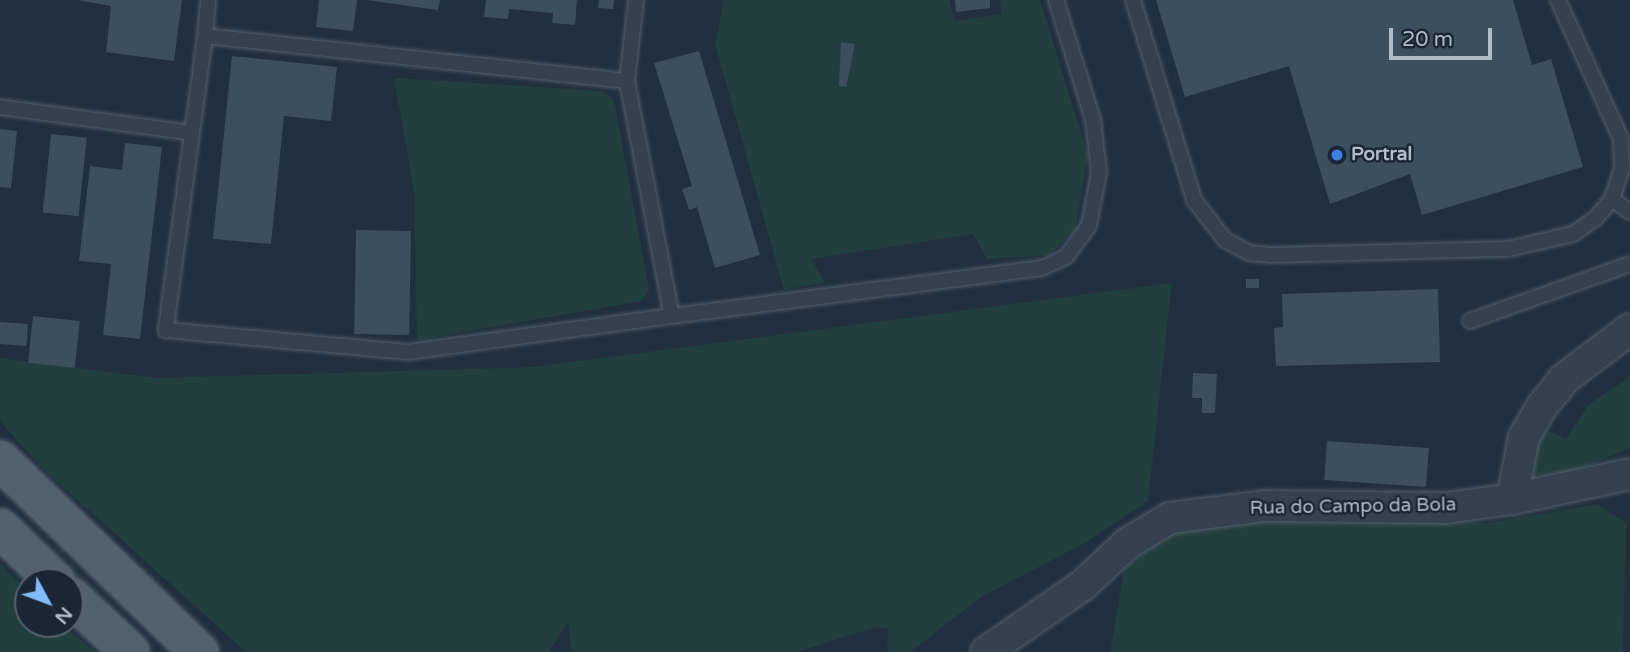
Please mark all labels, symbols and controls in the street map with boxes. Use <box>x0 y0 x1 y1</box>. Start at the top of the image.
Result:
scale bar <box>1392 14 1495 58</box>
text: 20 m <box>1402 27 1453 52</box>
place label: Portral <box>1351 144 1412 166</box>
marker: Portral <box>1329 147 1345 163</box>
street label: Rua do Campo da Bola <box>1249 494 1457 520</box>
north arrow <box>14 568 84 638</box>
text: N <box>50 602 77 628</box>

